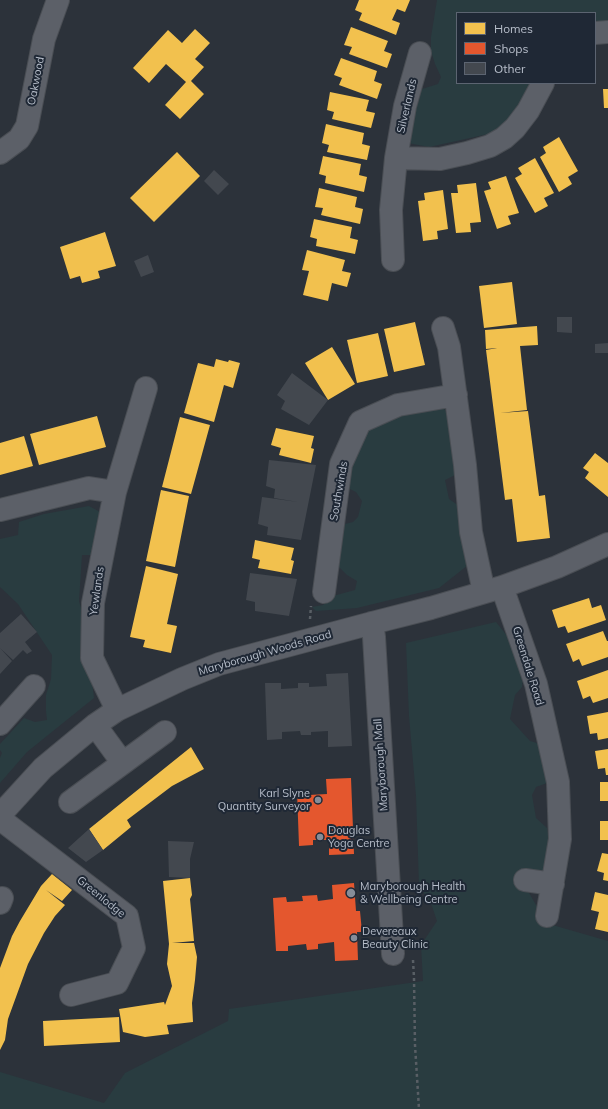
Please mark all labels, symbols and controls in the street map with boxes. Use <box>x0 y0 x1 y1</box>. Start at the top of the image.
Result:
legend <box>456 12 596 84</box>
text: Homes <box>494 21 533 36</box>
text: Shops <box>494 41 529 56</box>
street label: Oakwood <box>25 56 47 106</box>
text: Other <box>494 61 525 76</box>
street label: Silverlands <box>394 77 420 135</box>
street label: Southwinds <box>327 460 351 522</box>
street label: Yewlands <box>87 566 107 616</box>
street label: Greendale Road <box>510 625 546 707</box>
street label: Maryborough Woods Road <box>197 628 333 678</box>
street label: Maryborough Mall <box>371 718 391 812</box>
place label: Karl Slyne Quantity Surveyor <box>218 787 310 813</box>
marker: Karl Slyne Quantity Surveyor <box>313 795 323 805</box>
place label: Douglas Yoga Centre <box>328 824 390 850</box>
marker: Douglas Yoga Centre <box>315 832 325 842</box>
street label: Greenlodge <box>74 873 128 921</box>
place label: Maryborough Health & Wellbeing Centre <box>360 880 466 906</box>
marker: Maryborough Health & Wellbeing Centre <box>345 887 357 899</box>
place label: Devereaux Beauty Clinic <box>362 925 428 951</box>
marker: Devereaux Beauty Clinic <box>349 933 359 943</box>

